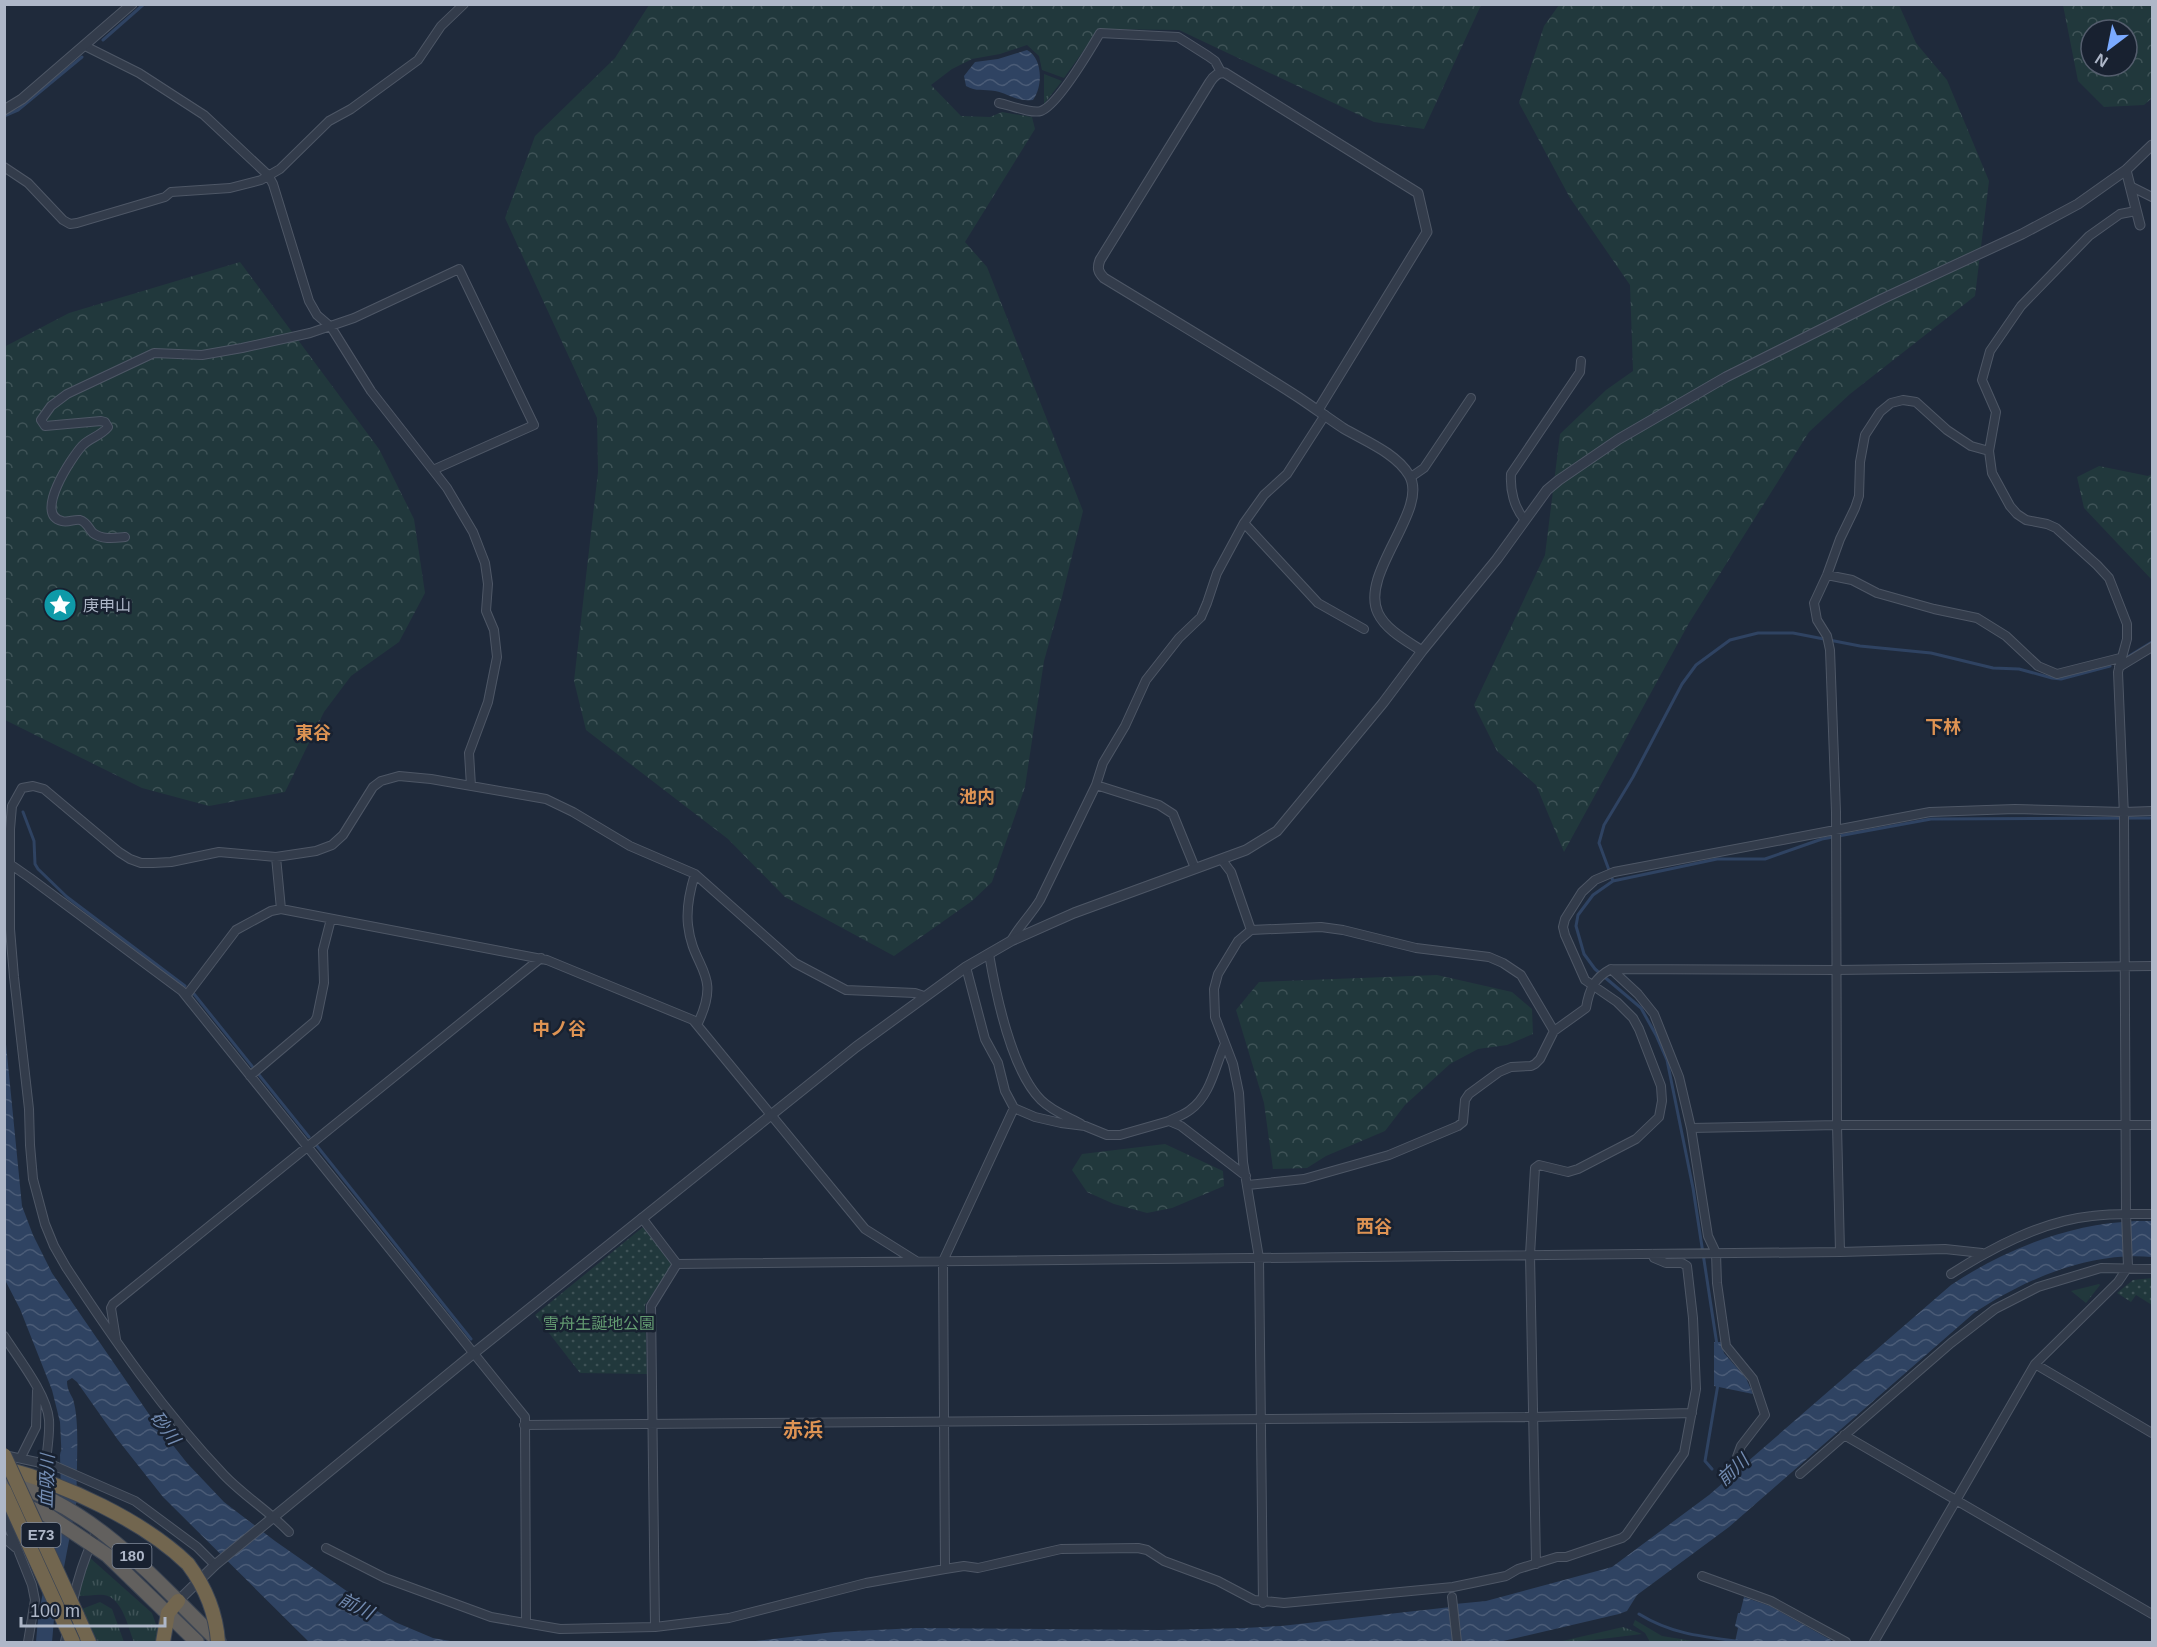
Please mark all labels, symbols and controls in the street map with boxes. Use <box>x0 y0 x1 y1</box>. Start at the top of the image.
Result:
north arrow <box>2079 18 2139 78</box>
text: N <box>2092 50 2111 71</box>
place icon: 庚申山 <box>42 587 78 623</box>
place label: 庚申山 <box>83 597 131 614</box>
district label: 下林 <box>1925 717 1961 737</box>
district label: 東谷 <box>295 723 331 743</box>
district label: 池内 <box>959 787 995 807</box>
district label: 中ノ谷 <box>532 1019 586 1039</box>
district label: 西谷 <box>1356 1217 1392 1237</box>
park label: 雪舟生誕地公園 <box>543 1315 655 1332</box>
water label: 砂川 <box>146 1408 185 1450</box>
district label: 赤浜 <box>783 1419 823 1441</box>
water label: 前川 <box>1713 1449 1754 1490</box>
water label: 血吸川 <box>36 1452 58 1508</box>
road number: E73 <box>22 1523 60 1547</box>
road number: 180 <box>112 1544 152 1568</box>
water label: 前川 <box>335 1589 378 1624</box>
scale bar <box>21 1590 165 1628</box>
text: 100 m <box>30 1601 80 1621</box>

